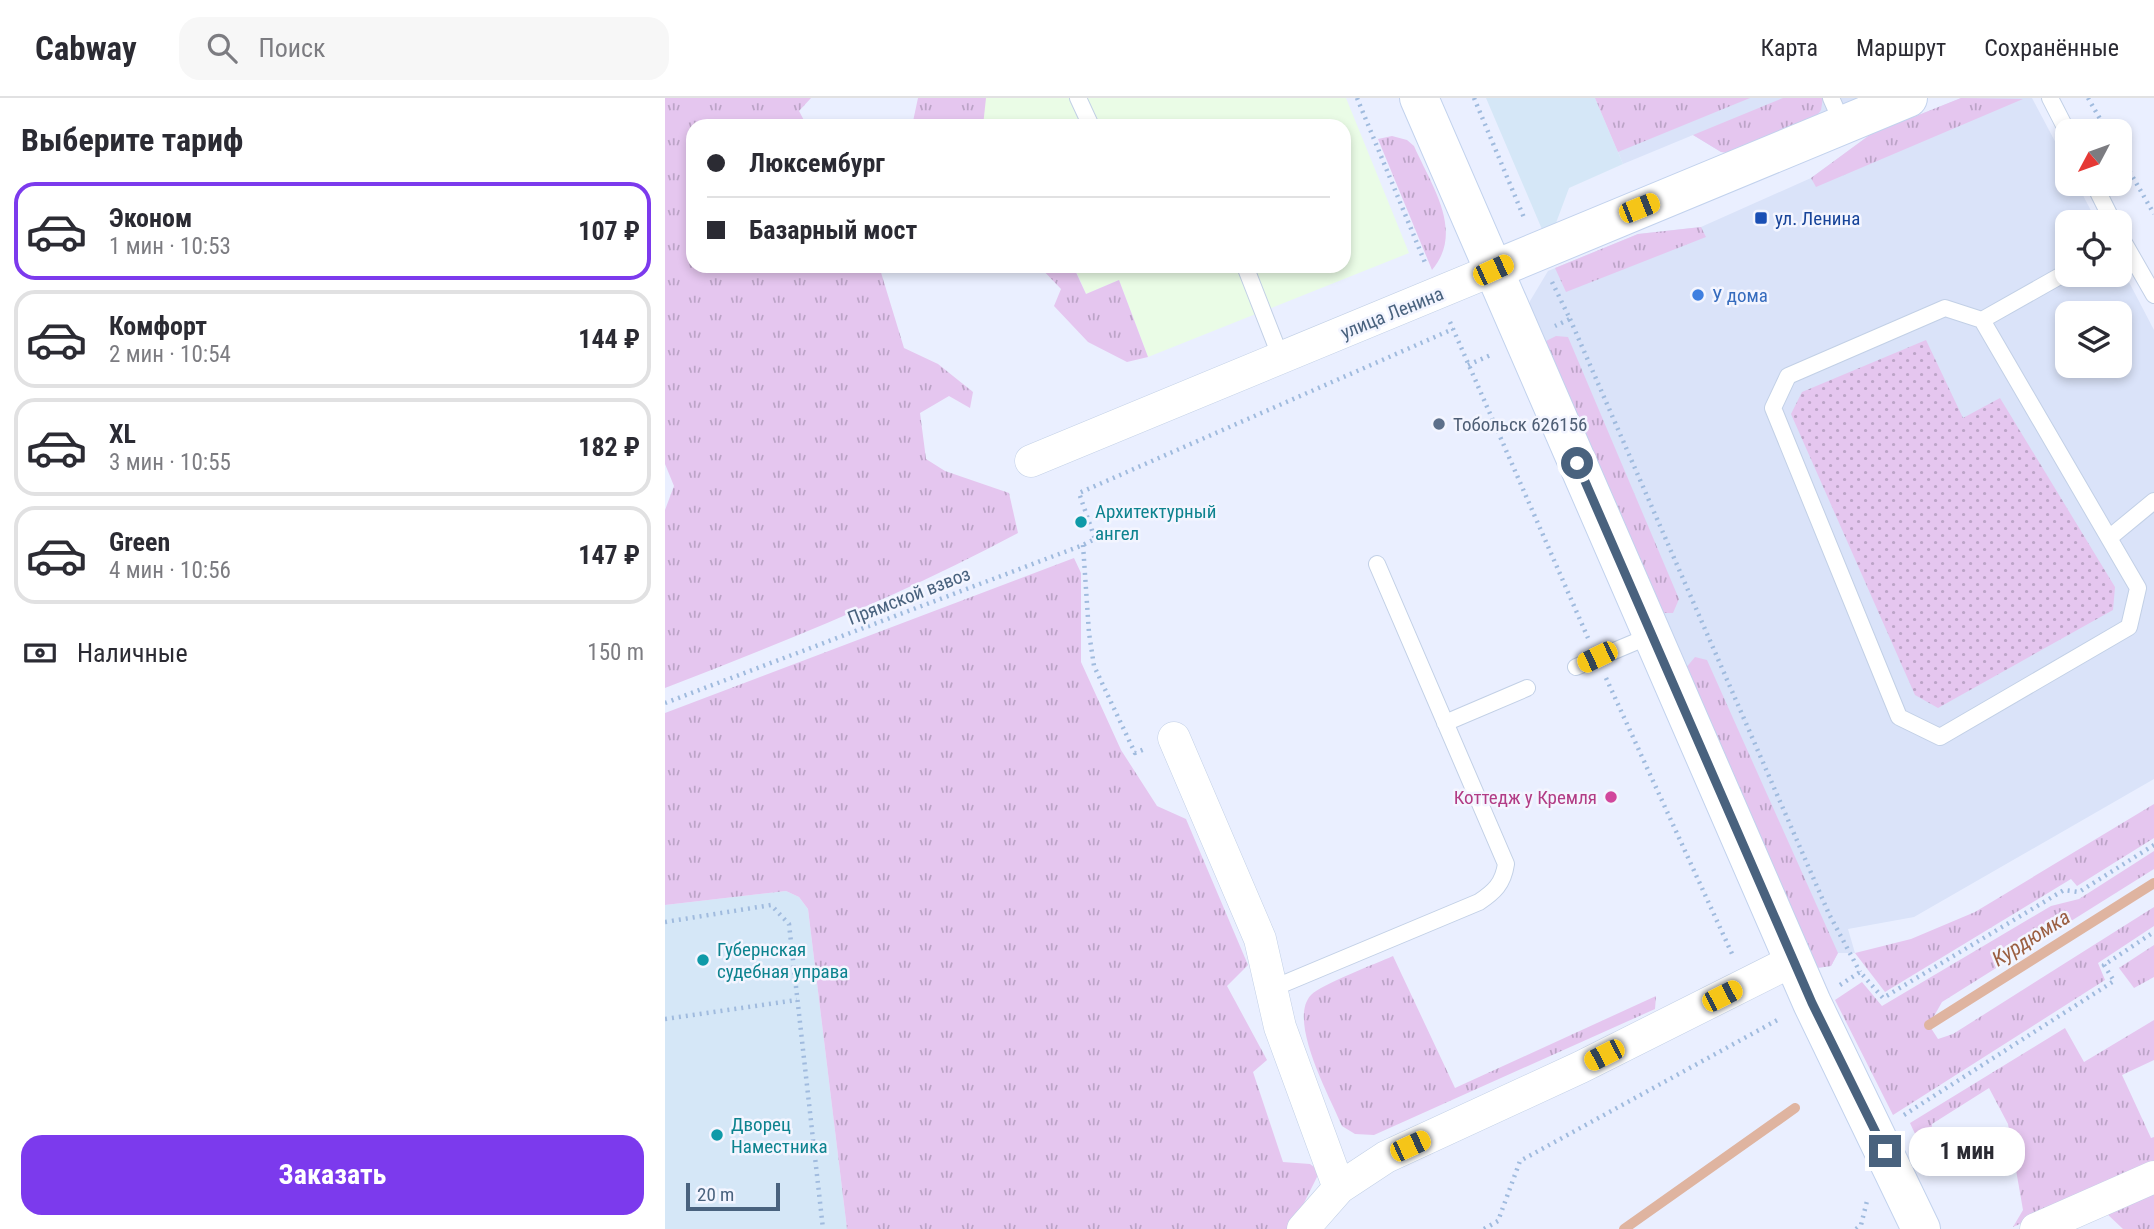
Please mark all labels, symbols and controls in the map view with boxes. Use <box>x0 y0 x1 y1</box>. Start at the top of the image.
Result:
search box <box>179 17 669 80</box>
text: Cabway <box>35 29 137 68</box>
icon: search <box>203 29 241 67</box>
text: Поиск <box>259 33 326 63</box>
text: Карта <box>1761 34 1818 62</box>
text: Маршрут <box>1856 34 1946 62</box>
text: Сохранённые <box>1984 34 2119 62</box>
north arrow <box>2055 119 2131 196</box>
map controls <box>2055 119 2132 378</box>
text: Выберите тариф <box>21 121 243 159</box>
text: Люксембург <box>749 148 885 178</box>
car <box>1616 190 1663 226</box>
icon: car <box>25 200 88 263</box>
text: Эконом <box>109 203 192 233</box>
place label: ул. Ленина <box>1775 207 1860 230</box>
marker: ул. Ленина <box>1753 210 1769 226</box>
button: locate <box>2055 210 2132 287</box>
text: Базарный мост <box>749 215 917 245</box>
text: 107 ₽ <box>578 216 640 246</box>
text: 1 мин · 10:53 <box>109 233 231 260</box>
car <box>1470 252 1517 288</box>
street label: улица Ленина <box>1337 282 1447 344</box>
place label: У дома <box>1712 284 1768 307</box>
marker: У дома <box>1690 287 1706 303</box>
button: layers <box>2055 301 2132 378</box>
icon: car <box>25 308 88 371</box>
text: Комфорт <box>109 311 207 341</box>
text: 144 ₽ <box>578 324 640 354</box>
text: 2 мин · 10:54 <box>109 341 231 368</box>
place label: Тобольск 626156 <box>1453 413 1587 436</box>
icon: car <box>25 416 88 479</box>
marker: Тобольск 626156 <box>1431 416 1447 432</box>
text: XL <box>109 419 136 449</box>
text: 182 ₽ <box>578 432 640 462</box>
route start <box>1561 447 1593 479</box>
text: 3 мин · 10:55 <box>109 449 231 476</box>
place label: Архитектурный ангел <box>1095 500 1216 545</box>
marker: Архитектурный ангел <box>1073 514 1089 530</box>
icon: car <box>25 524 88 587</box>
text: Green <box>109 527 170 557</box>
text: 147 ₽ <box>578 540 640 570</box>
text: 4 мин · 10:56 <box>109 557 231 584</box>
street label: Прямской взвоз <box>844 562 974 630</box>
icon: cash <box>21 634 59 672</box>
text: Наличные <box>77 638 188 668</box>
car <box>1574 638 1621 676</box>
text: 150 m <box>587 639 644 666</box>
place label: Коттедж у Кремля <box>1454 786 1597 809</box>
marker: Коттедж у Кремля <box>1603 789 1619 805</box>
water label: Курдюмка <box>1988 905 2074 971</box>
place label: Губернская судебная управа <box>717 938 848 983</box>
marker: Губернская судебная управа <box>695 952 711 968</box>
car <box>1699 977 1746 1015</box>
car <box>1581 1036 1628 1074</box>
place label: Дворец Наместника <box>731 1113 828 1158</box>
callout: 1 мин <box>1909 1126 2025 1176</box>
marker: Дворец Наместника <box>709 1127 725 1143</box>
car <box>1387 1128 1434 1164</box>
button: Заказать <box>21 1135 644 1215</box>
route end <box>1869 1135 1901 1167</box>
text: 1 мин <box>1939 1138 1995 1165</box>
scale bar <box>686 1180 781 1212</box>
text: 20 m <box>697 1183 734 1206</box>

